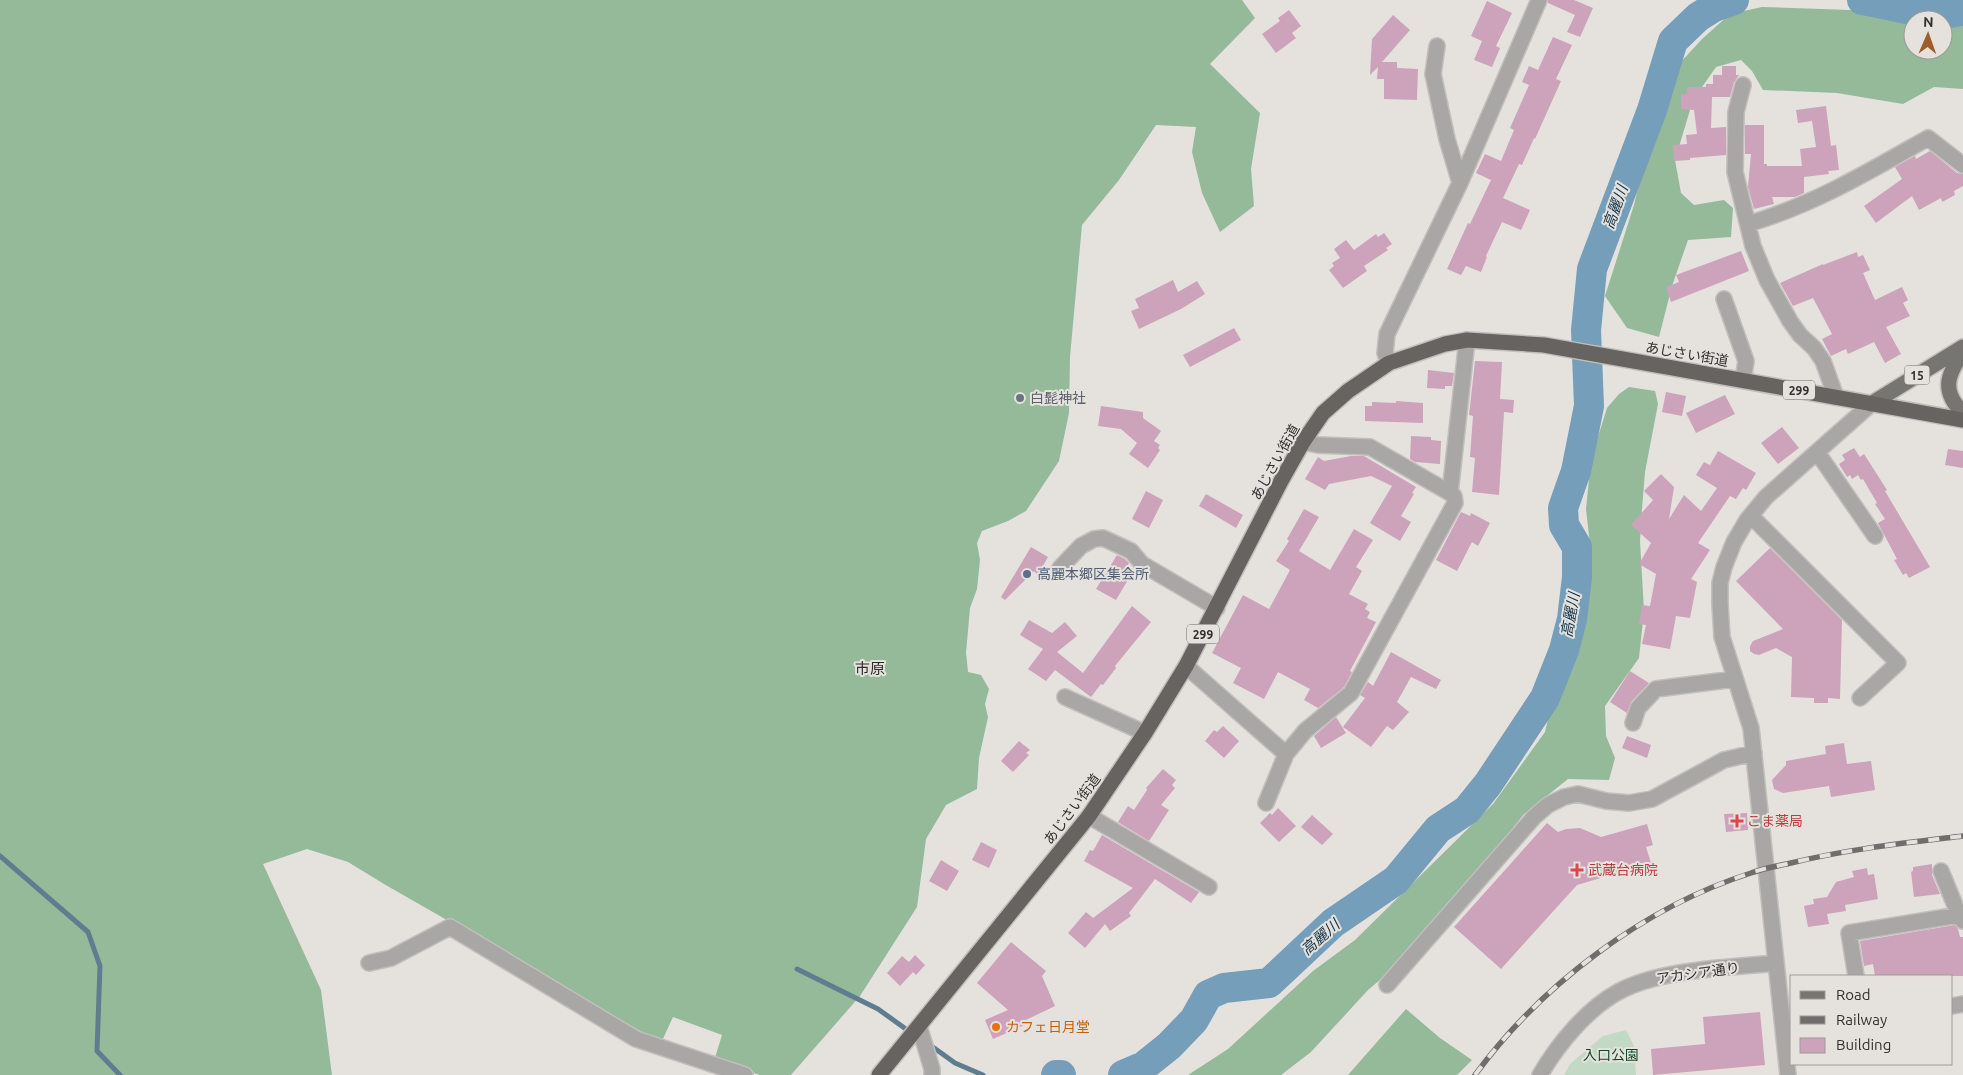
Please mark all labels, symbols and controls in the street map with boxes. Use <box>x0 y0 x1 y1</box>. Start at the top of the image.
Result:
north arrow <box>1903 10 1953 60</box>
text: N <box>1923 14 1934 30</box>
water label: 高麗川 <box>1599 181 1631 231</box>
street label: あじさい街道 <box>1644 339 1730 369</box>
road number: 15 <box>1904 366 1930 384</box>
road number: 299 <box>1783 380 1815 400</box>
place label: 白髭神社 <box>1030 390 1086 406</box>
marker: 白髭神社 <box>1014 392 1026 404</box>
street label: あじさい街道 <box>1248 421 1302 503</box>
place label: 高麗本郷区集会所 <box>1037 566 1149 582</box>
marker: 高麗本郷区集会所 <box>1021 568 1033 580</box>
water label: 高麗川 <box>1558 589 1583 639</box>
road number: 299 <box>1187 624 1219 644</box>
district label: 市原 <box>855 660 885 677</box>
street label: あじさい街道 <box>1040 771 1104 847</box>
place label: こま薬局 <box>1747 813 1803 829</box>
marker: こま薬局 <box>1731 815 1743 827</box>
place label: 武蔵台病院 <box>1588 862 1658 878</box>
marker: 武蔵台病院 <box>1570 863 1584 877</box>
water label: 高麗川 <box>1297 915 1344 958</box>
street label: アカシア通り <box>1655 959 1741 987</box>
legend <box>1790 975 1953 1065</box>
text: Road <box>1836 986 1871 1003</box>
text: Railway <box>1836 1011 1887 1028</box>
place label: カフェ日月堂 <box>1006 1019 1090 1035</box>
marker: カフェ日月堂 <box>990 1021 1002 1033</box>
text: Building <box>1836 1036 1891 1053</box>
park label: 入口公園 <box>1583 1047 1639 1063</box>

